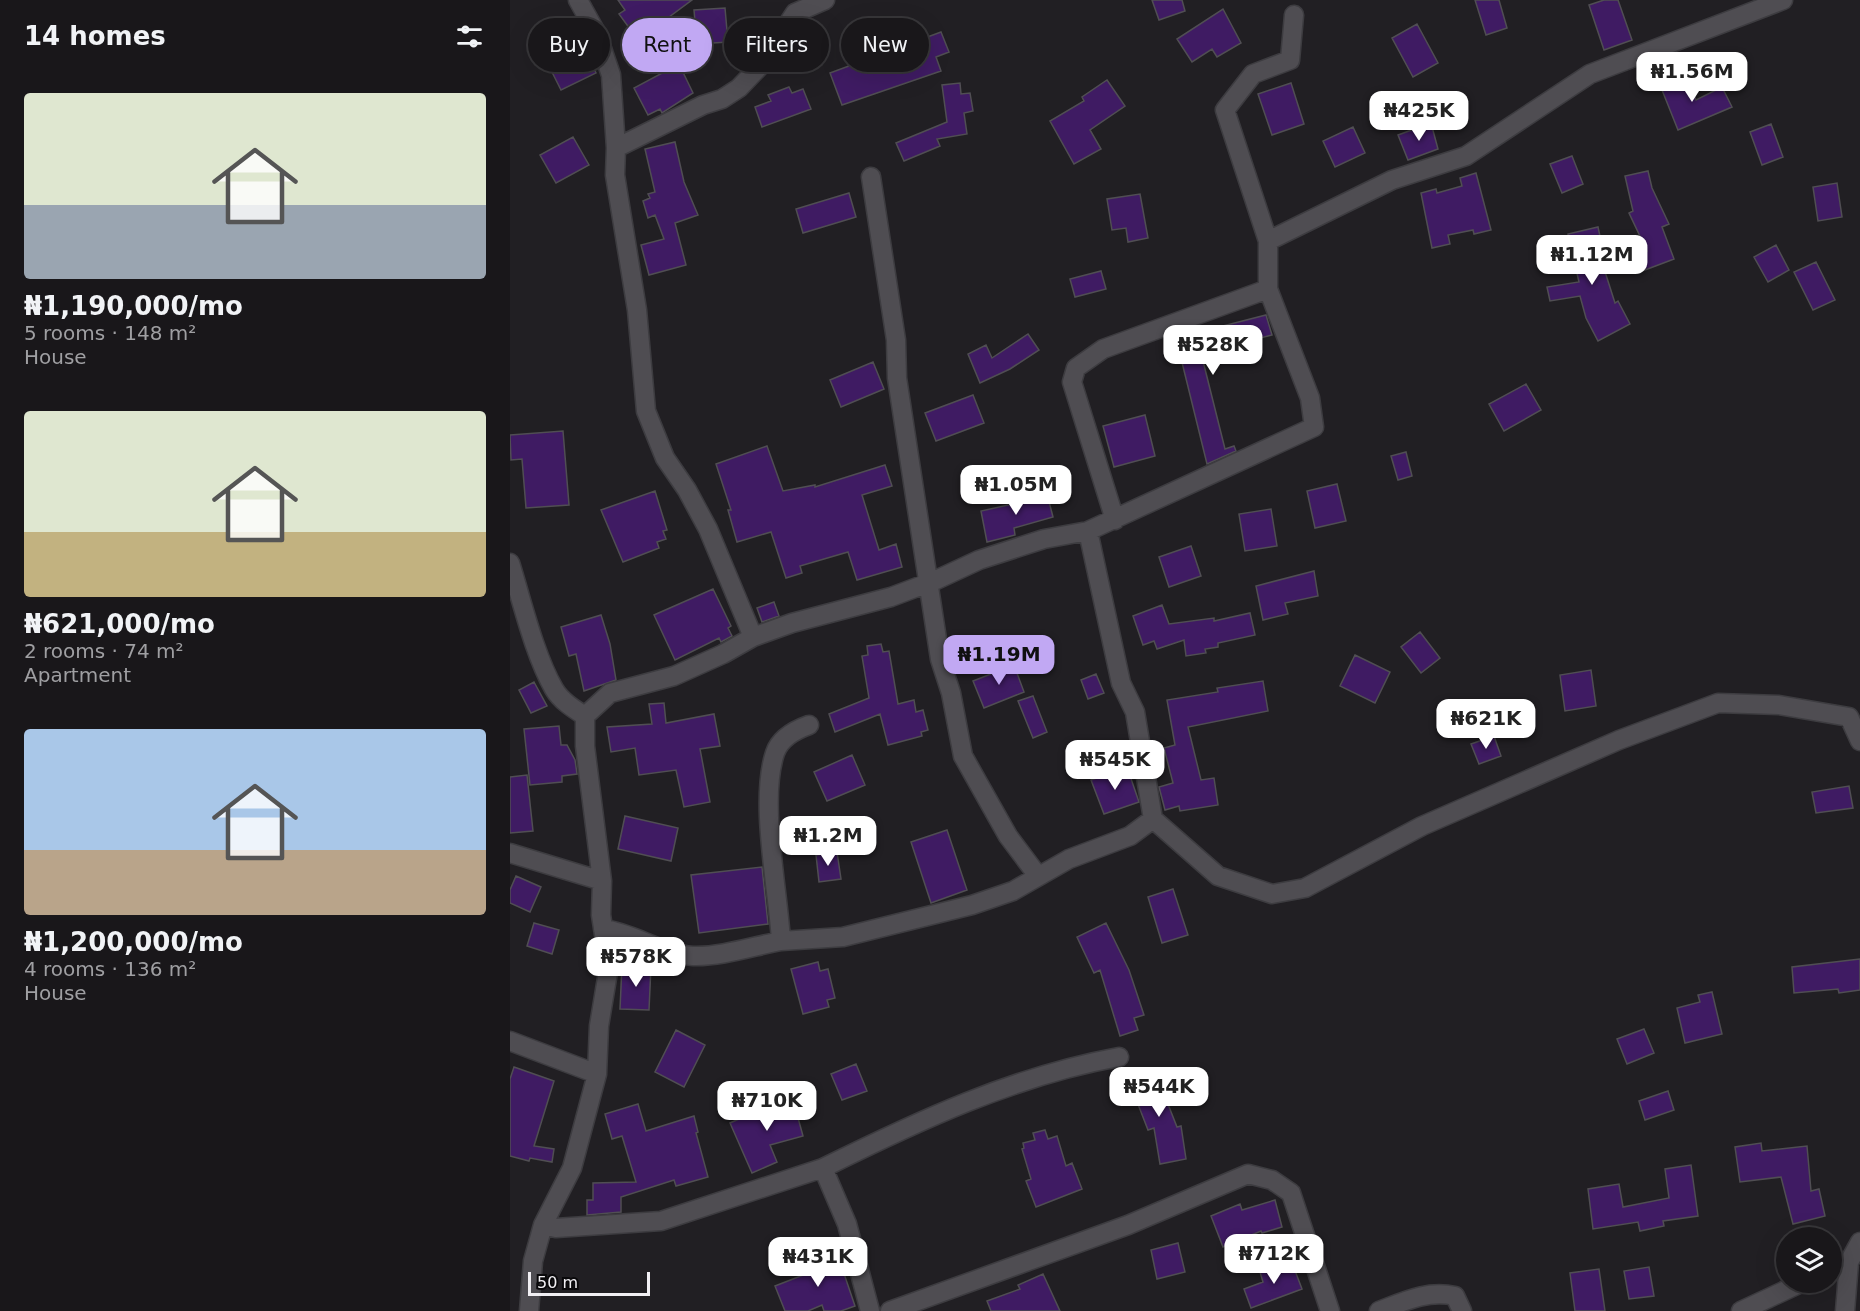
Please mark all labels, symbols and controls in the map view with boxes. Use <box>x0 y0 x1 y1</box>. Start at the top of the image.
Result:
chip: Buy <box>528 18 610 72</box>
chip: Rent <box>622 18 712 72</box>
chip: Filters <box>724 18 829 72</box>
chip: New <box>841 18 929 72</box>
icon: filters <box>453 20 486 53</box>
text: 14 homes <box>24 21 166 51</box>
pin: ₦1.56M <box>1643 52 1741 103</box>
text: ₦1.56M <box>1650 59 1734 83</box>
pin: ₦425K <box>1377 91 1461 142</box>
text: ₦425K <box>1383 98 1455 122</box>
icon: home <box>201 132 309 240</box>
pin: ₦1.12M <box>1543 235 1641 286</box>
text: ₦1.12M <box>1550 242 1634 266</box>
text: ₦1,190,000/mo <box>24 291 243 321</box>
text: 5 rooms · 148 m² <box>24 321 196 345</box>
pin: ₦528K <box>1171 325 1255 376</box>
text: ₦528K <box>1177 332 1249 356</box>
text: House <box>24 345 87 369</box>
icon: home <box>201 450 309 558</box>
pin: ₦1.05M <box>967 465 1065 516</box>
text: ₦1.05M <box>974 472 1058 496</box>
text: ₦621,000/mo <box>24 609 215 639</box>
pin: ₦1.19M <box>950 635 1048 686</box>
text: 2 rooms · 74 m² <box>24 639 184 663</box>
text: ₦1.19M <box>957 642 1041 666</box>
text: Apartment <box>24 663 131 687</box>
pin: ₦621K <box>1444 699 1528 750</box>
text: ₦621K <box>1450 706 1522 730</box>
pin: ₦545K <box>1073 740 1157 791</box>
text: ₦545K <box>1079 747 1151 771</box>
icon: home <box>201 768 309 876</box>
pin: ₦1.2M <box>786 816 870 867</box>
text: ₦1.2M <box>793 823 863 847</box>
text: ₦1,200,000/mo <box>24 927 243 957</box>
pin: ₦578K <box>594 937 678 988</box>
text: ₦578K <box>600 944 672 968</box>
text: 4 rooms · 136 m² <box>24 957 196 981</box>
text: House <box>24 981 87 1005</box>
pin: ₦544K <box>1117 1067 1201 1118</box>
text: ₦544K <box>1123 1074 1195 1098</box>
pin: ₦710K <box>725 1081 809 1132</box>
text: ₦710K <box>731 1088 803 1112</box>
map controls <box>1776 1227 1842 1293</box>
button: layers <box>1776 1227 1842 1293</box>
pin: ₦712K <box>1232 1234 1316 1285</box>
pin: ₦431K <box>776 1237 860 1288</box>
text: ₦712K <box>1238 1241 1310 1265</box>
text: ₦431K <box>782 1244 854 1268</box>
scale bar <box>528 1269 650 1296</box>
text: 50 m <box>537 1273 578 1292</box>

